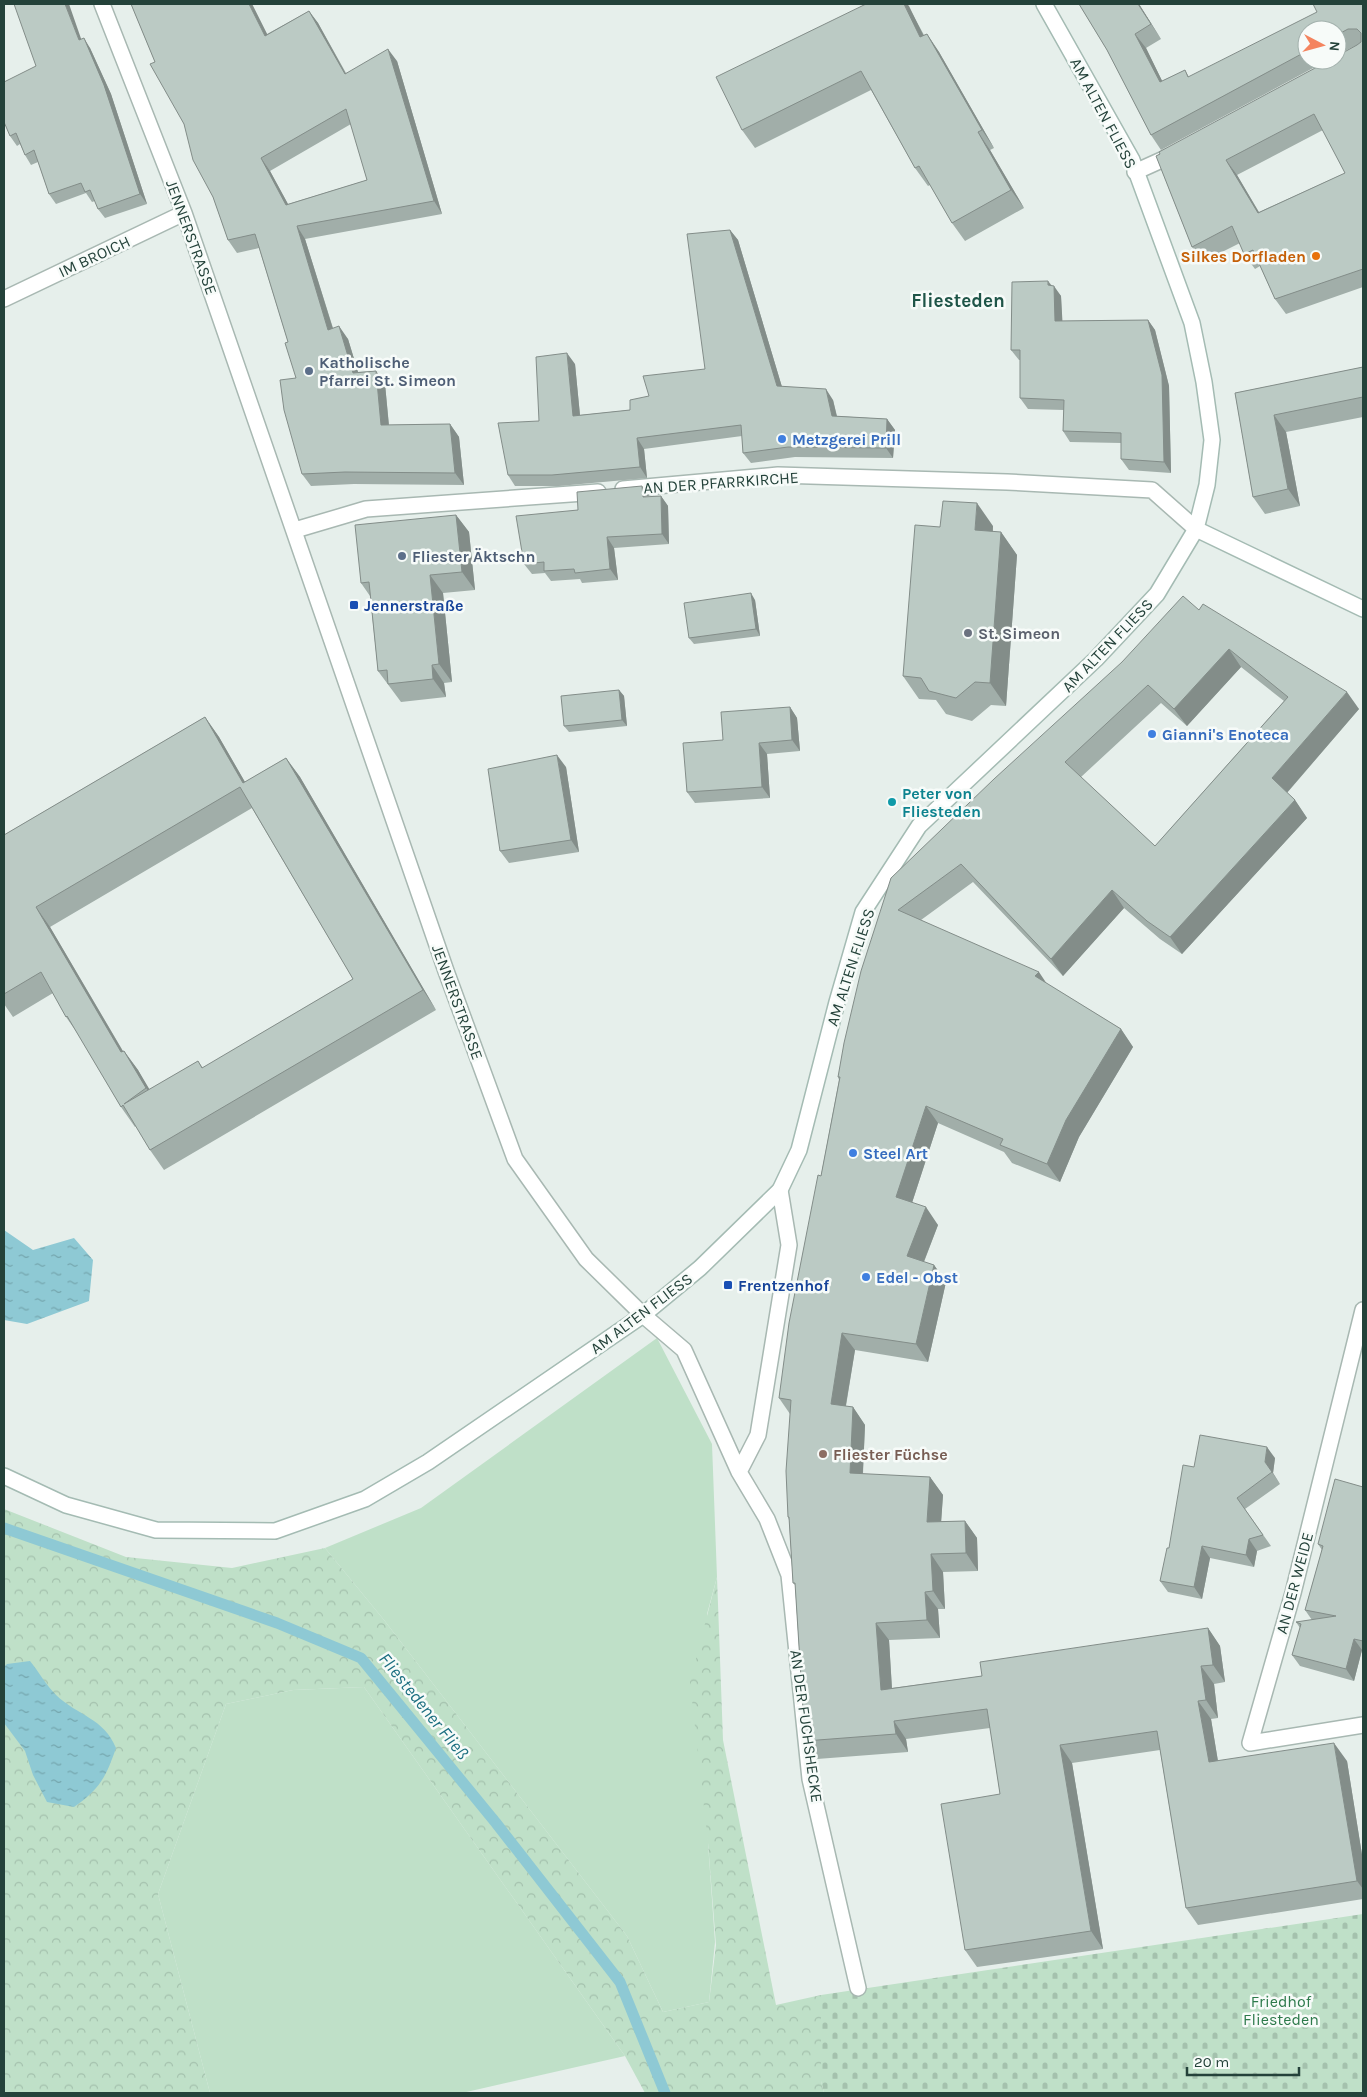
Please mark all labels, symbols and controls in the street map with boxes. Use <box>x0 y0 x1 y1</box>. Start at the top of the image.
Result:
north arrow <box>1297 20 1347 70</box>
text: N <box>1325 40 1343 52</box>
street label: AM ALTEN FLIESS <box>1066 55 1141 172</box>
street label: JENNERSTRASSE <box>162 177 221 297</box>
street label: IM BROICH <box>55 232 133 281</box>
place label: Silkes Dorfladen <box>1181 247 1306 266</box>
marker: Silkes Dorfladen <box>1310 250 1322 262</box>
district label: Fliesteden <box>911 290 1005 312</box>
place label: Katholische Pfarrei St. Simeon <box>319 353 456 390</box>
marker: Katholische Pfarrei St. Simeon <box>303 365 315 377</box>
place label: Metzgerei Prill <box>792 430 901 449</box>
marker: Metzgerei Prill <box>776 433 788 445</box>
street label: AN DER PFARRKIRCHE <box>643 468 799 497</box>
place label: Fliester Äktschn <box>412 547 536 566</box>
marker: Fliester Äktschn <box>396 550 408 562</box>
street label: AM ALTEN FLIESS <box>1058 595 1157 696</box>
place label: Jennerstraße <box>364 596 464 615</box>
marker: Jennerstraße <box>348 599 360 611</box>
place label: St. Simeon <box>978 624 1060 643</box>
marker: St. Simeon <box>962 627 974 639</box>
place label: Gianni's Enoteca <box>1162 725 1289 744</box>
marker: Gianni's Enoteca <box>1146 728 1158 740</box>
place label: Peter von Fliesteden <box>902 784 981 821</box>
marker: Peter von Fliesteden <box>886 796 898 808</box>
street label: AM ALTEN FLIESS <box>822 906 878 1029</box>
street label: JENNERSTRASSE <box>428 942 487 1062</box>
place label: Steel Art <box>863 1144 928 1163</box>
marker: Steel Art <box>847 1147 859 1159</box>
place label: Edel - Obst <box>876 1268 958 1287</box>
street label: AM ALTEN FLIESS <box>587 1269 696 1358</box>
marker: Edel - Obst <box>860 1271 872 1283</box>
place label: Frentzenhof <box>738 1276 829 1295</box>
marker: Frentzenhof <box>722 1279 734 1291</box>
place label: Fliester Füchse <box>833 1445 948 1464</box>
marker: Fliester Füchse <box>817 1448 829 1460</box>
street label: AN DER WEIDE <box>1272 1530 1317 1636</box>
water label: Fliestedener Fließ <box>374 1648 474 1764</box>
street label: AN DER FUCHSHECKE <box>786 1648 827 1804</box>
park label: Friedhof Fliesteden <box>1243 1992 1319 2029</box>
scale bar <box>1187 2044 1300 2076</box>
text: 20 m <box>1194 2053 1229 2071</box>

